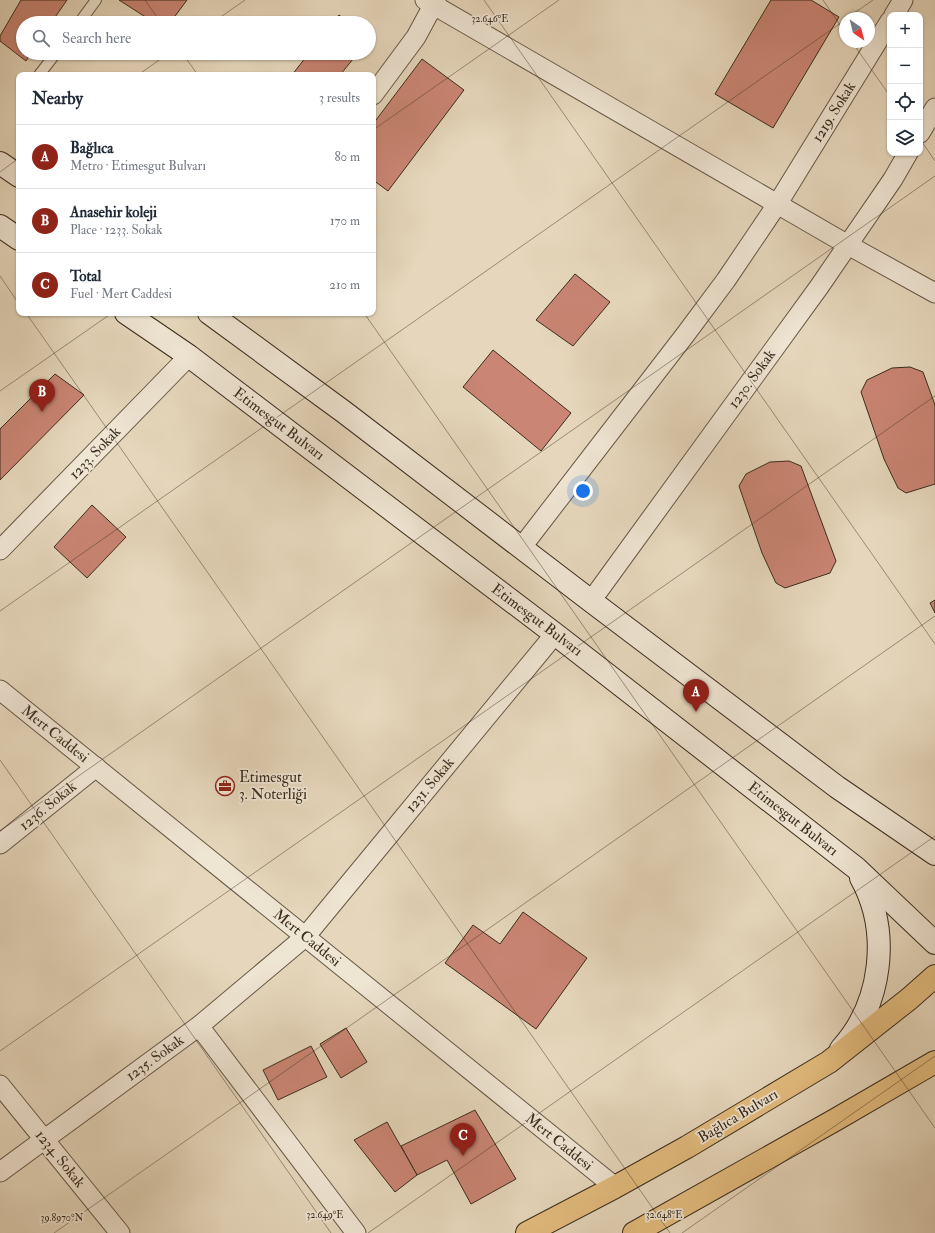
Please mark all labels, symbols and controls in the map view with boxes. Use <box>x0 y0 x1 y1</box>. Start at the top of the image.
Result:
north arrow <box>839 12 875 48</box>
map controls <box>887 12 923 156</box>
button: + <box>887 12 923 48</box>
text: 32.646°E <box>471 13 509 25</box>
search box <box>16 16 376 60</box>
icon: search <box>30 27 52 49</box>
text: Search here <box>62 29 131 48</box>
button: − <box>887 48 923 84</box>
street label: 1219. Sokak <box>808 78 860 146</box>
button: locate <box>887 84 923 120</box>
text: Nearby <box>32 88 83 109</box>
text: 3 results <box>319 90 360 106</box>
button: layers <box>887 120 923 156</box>
text: Bağlıca <box>70 139 113 158</box>
text: A <box>41 149 49 165</box>
text: 80 m <box>334 149 360 165</box>
text: Metro · Etimesgut Bulvarı <box>70 158 206 174</box>
text: Anasehir koleji <box>70 203 157 222</box>
text: B <box>41 213 49 229</box>
text: 170 m <box>330 213 360 229</box>
text: Place · 1233. Sokak <box>70 222 163 238</box>
text: Total <box>70 267 101 286</box>
text: C <box>40 277 50 293</box>
text: 210 m <box>329 277 360 293</box>
text: Fuel · Mert Caddesi <box>70 286 172 302</box>
street label: 1230. Sokak <box>724 346 780 412</box>
pin: B <box>29 379 55 412</box>
street label: Etimesgut Bulvarı <box>230 383 328 465</box>
street label: 1233. Sokak <box>65 422 125 484</box>
your location <box>573 481 593 501</box>
street label: Etimesgut Bulvarı <box>488 579 586 661</box>
pin: A <box>683 679 709 712</box>
street label: Mert Caddesi <box>17 701 93 767</box>
street label: 1231. Sokak <box>401 754 459 816</box>
place label: Etimesgut 3. Noterliği <box>239 768 307 804</box>
office icon: Etimesgut 3. Noterliği <box>214 775 236 797</box>
street label: 1236. Sokak <box>16 777 80 835</box>
street label: Etimesgut Bulvarı <box>744 778 842 860</box>
street label: Mert Caddesi <box>269 905 345 971</box>
street label: 1235. Sokak <box>122 1031 188 1085</box>
street label: Bağlıca Bulvarı <box>694 1085 782 1147</box>
street label: Mert Caddesi <box>521 1109 597 1175</box>
pin: C <box>450 1123 476 1156</box>
street label: 1234. Sokak <box>31 1126 89 1192</box>
text: 32.649°E <box>306 1209 344 1221</box>
text: 32.648°E <box>646 1209 682 1221</box>
text: 39.8970°N <box>41 1212 83 1224</box>

